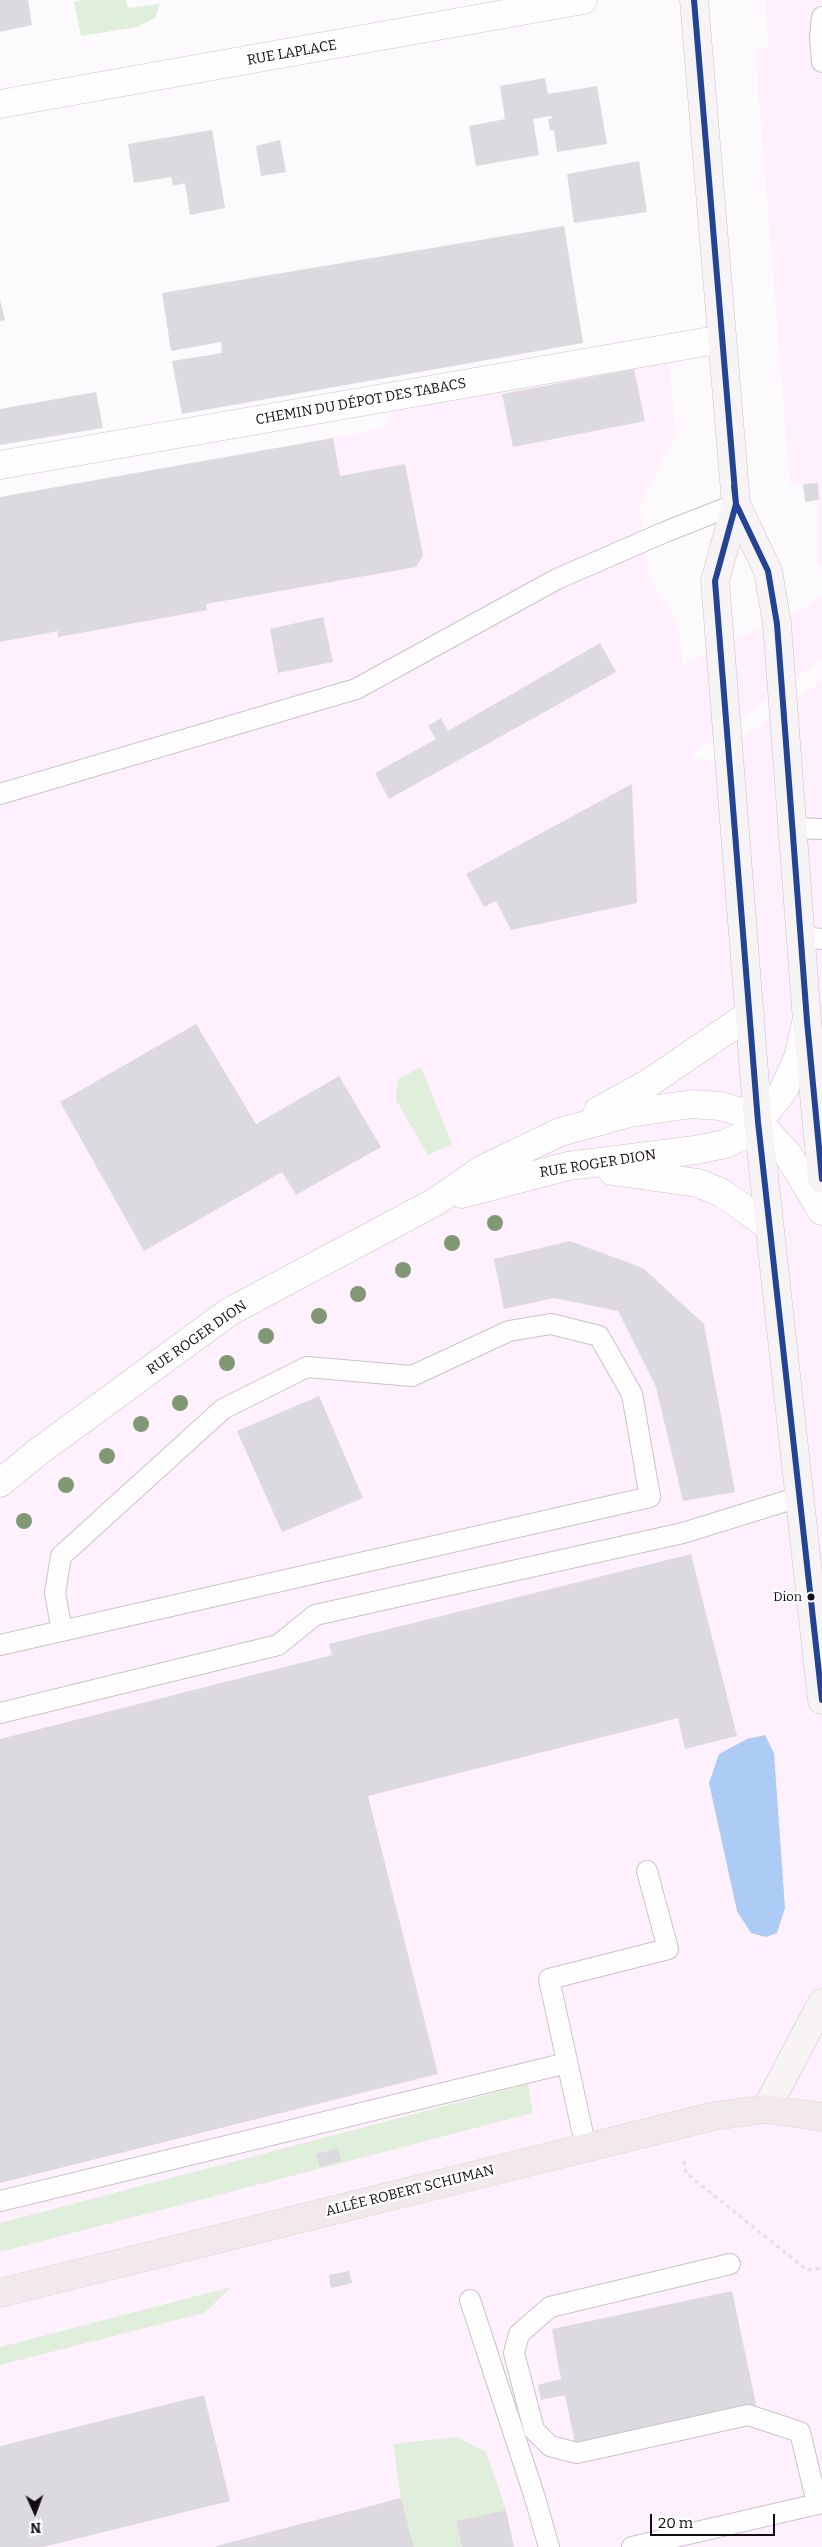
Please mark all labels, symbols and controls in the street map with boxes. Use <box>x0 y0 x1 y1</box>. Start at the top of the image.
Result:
street label: RUE LAPLACE <box>246 37 338 69</box>
street label: CHEMIN DU DÉPOT DES TABACS <box>254 375 468 429</box>
street label: RUE ROGER DION <box>539 1146 657 1182</box>
street label: RUE ROGER DION <box>144 1297 250 1379</box>
place label: Dion <box>773 1589 802 1605</box>
marker: Dion <box>806 1592 816 1602</box>
street label: ALLÉE ROBERT SCHUMAN <box>324 2162 496 2220</box>
north arrow <box>10 2487 60 2537</box>
scale bar <box>652 2504 777 2536</box>
text: 20 m <box>658 2514 693 2532</box>
text: N <box>30 2519 41 2536</box>

